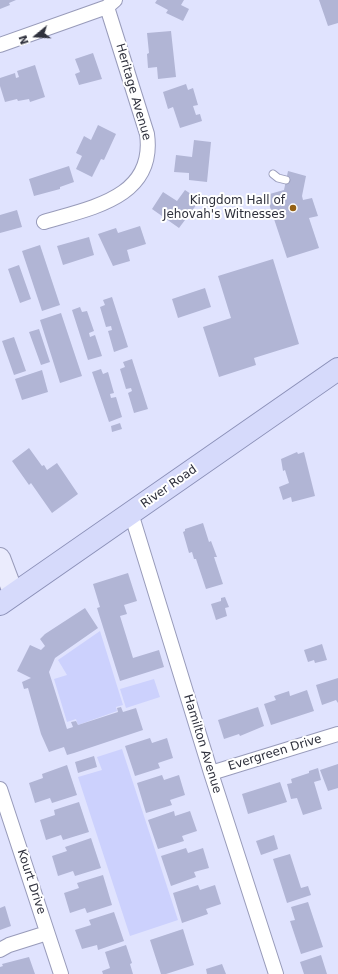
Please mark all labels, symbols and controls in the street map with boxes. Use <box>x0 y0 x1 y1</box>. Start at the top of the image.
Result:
north arrow <box>16 16 56 56</box>
text: N <box>17 33 32 46</box>
street label: Heritage Avenue <box>112 42 154 142</box>
place label: Kingdom Hall of Jehovah's Witnesses <box>163 194 285 222</box>
marker: Kingdom Hall of Jehovah's Witnesses <box>288 203 298 213</box>
street label: River Road <box>138 462 200 512</box>
street label: Hamilton Avenue <box>180 693 224 795</box>
street label: Evergreen Drive <box>226 732 324 774</box>
street label: Kourt Drive <box>14 848 48 916</box>

